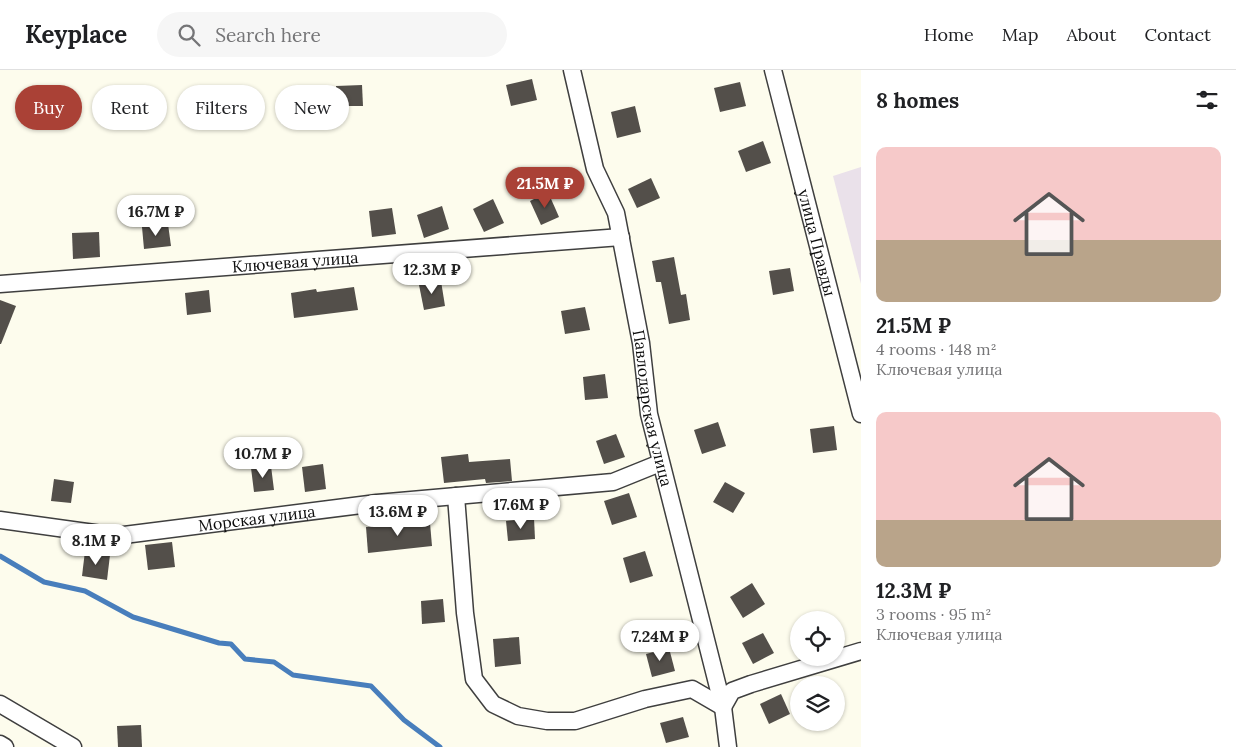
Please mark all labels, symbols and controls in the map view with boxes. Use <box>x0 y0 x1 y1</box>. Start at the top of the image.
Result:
search box <box>157 12 507 57</box>
text: Keyplace <box>25 19 127 50</box>
icon: search <box>175 21 203 49</box>
text: Search here <box>215 23 321 47</box>
text: Home <box>924 23 974 46</box>
text: Map <box>1002 23 1038 46</box>
text: About <box>1066 23 1116 46</box>
text: Contact <box>1144 23 1211 46</box>
chip: Buy <box>15 85 82 130</box>
chip: Rent <box>92 85 167 130</box>
chip: Filters <box>177 85 265 130</box>
chip: New <box>275 85 349 130</box>
icon: filters <box>1193 86 1221 114</box>
text: 8 homes <box>876 87 959 114</box>
pin: 21.5M ₽ <box>499 166 591 209</box>
text: 21.5M ₽ <box>516 173 574 193</box>
icon: home <box>1004 179 1094 269</box>
street label: улица Правды <box>794 187 840 298</box>
pin: 16.7M ₽ <box>110 194 202 237</box>
text: 16.7M ₽ <box>128 201 184 221</box>
street label: Ключевая улица <box>231 247 359 276</box>
pin: 12.3M ₽ <box>386 252 478 295</box>
text: 12.3M ₽ <box>403 259 461 279</box>
text: 21.5M ₽ <box>876 312 951 339</box>
street label: Павлодарская улица <box>629 328 677 489</box>
text: 4 rooms · 148 m² <box>876 339 997 359</box>
text: Ключевая улица <box>876 359 1003 379</box>
pin: 10.7M ₽ <box>217 436 309 479</box>
text: 10.7M ₽ <box>235 443 291 463</box>
icon: home <box>1004 444 1094 534</box>
pin: 17.6M ₽ <box>475 488 567 530</box>
pin: 13.6M ₽ <box>352 494 444 537</box>
text: 17.6M ₽ <box>493 494 549 514</box>
street label: Морская улица <box>197 501 317 536</box>
text: 13.6M ₽ <box>369 501 427 521</box>
pin: 8.1M ₽ <box>55 524 137 566</box>
text: 8.1M ₽ <box>71 530 121 550</box>
text: 12.3M ₽ <box>876 577 951 604</box>
text: 3 rooms · 95 m² <box>876 604 991 624</box>
map controls <box>790 611 845 731</box>
button: locate <box>790 611 845 666</box>
pin: 7.24M ₽ <box>614 620 706 662</box>
text: Ключевая улица <box>876 624 1003 644</box>
text: 7.24M ₽ <box>631 626 689 646</box>
button: layers <box>790 676 845 731</box>

